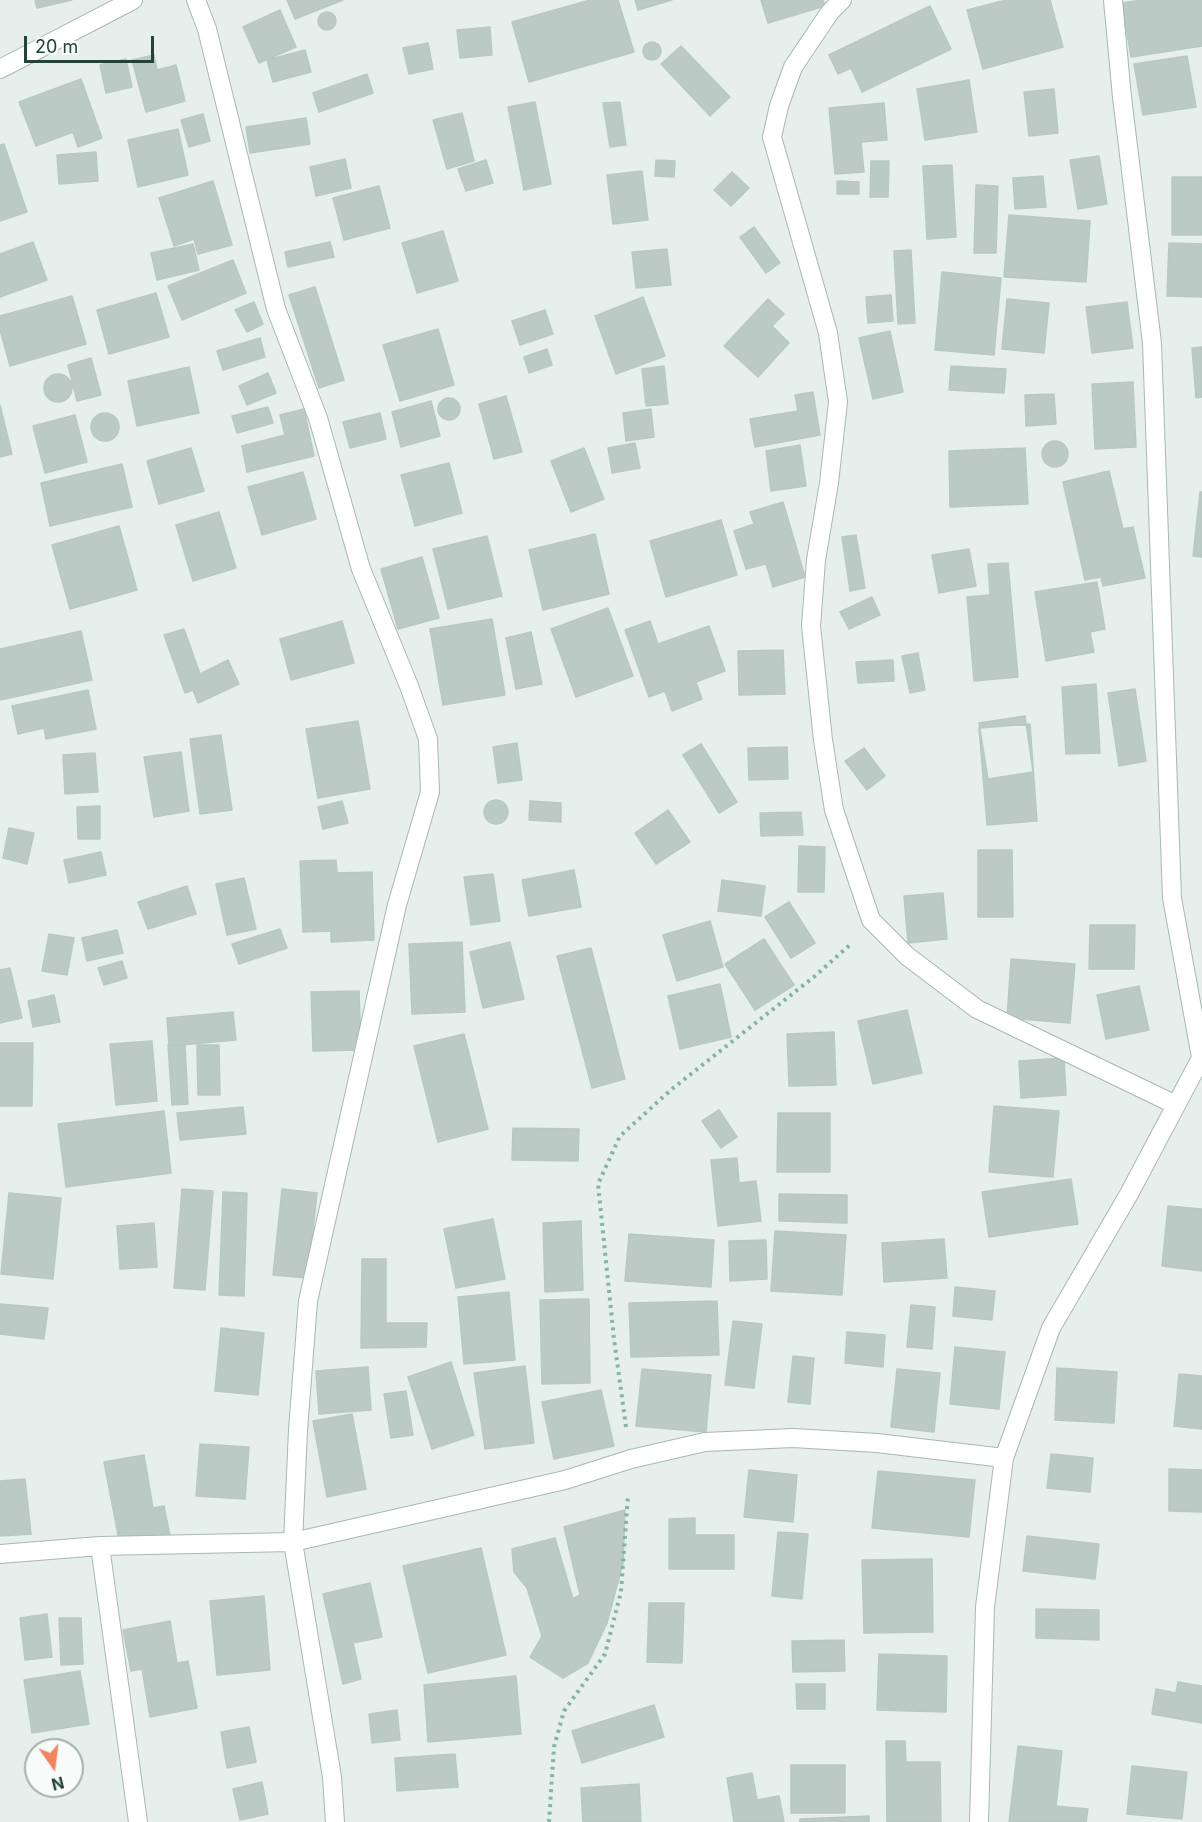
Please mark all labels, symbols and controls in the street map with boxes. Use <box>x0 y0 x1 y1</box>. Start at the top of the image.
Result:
scale bar <box>27 24 158 62</box>
text: 20 m <box>35 36 78 57</box>
north arrow <box>24 1738 84 1798</box>
text: N <box>50 1772 66 1795</box>

